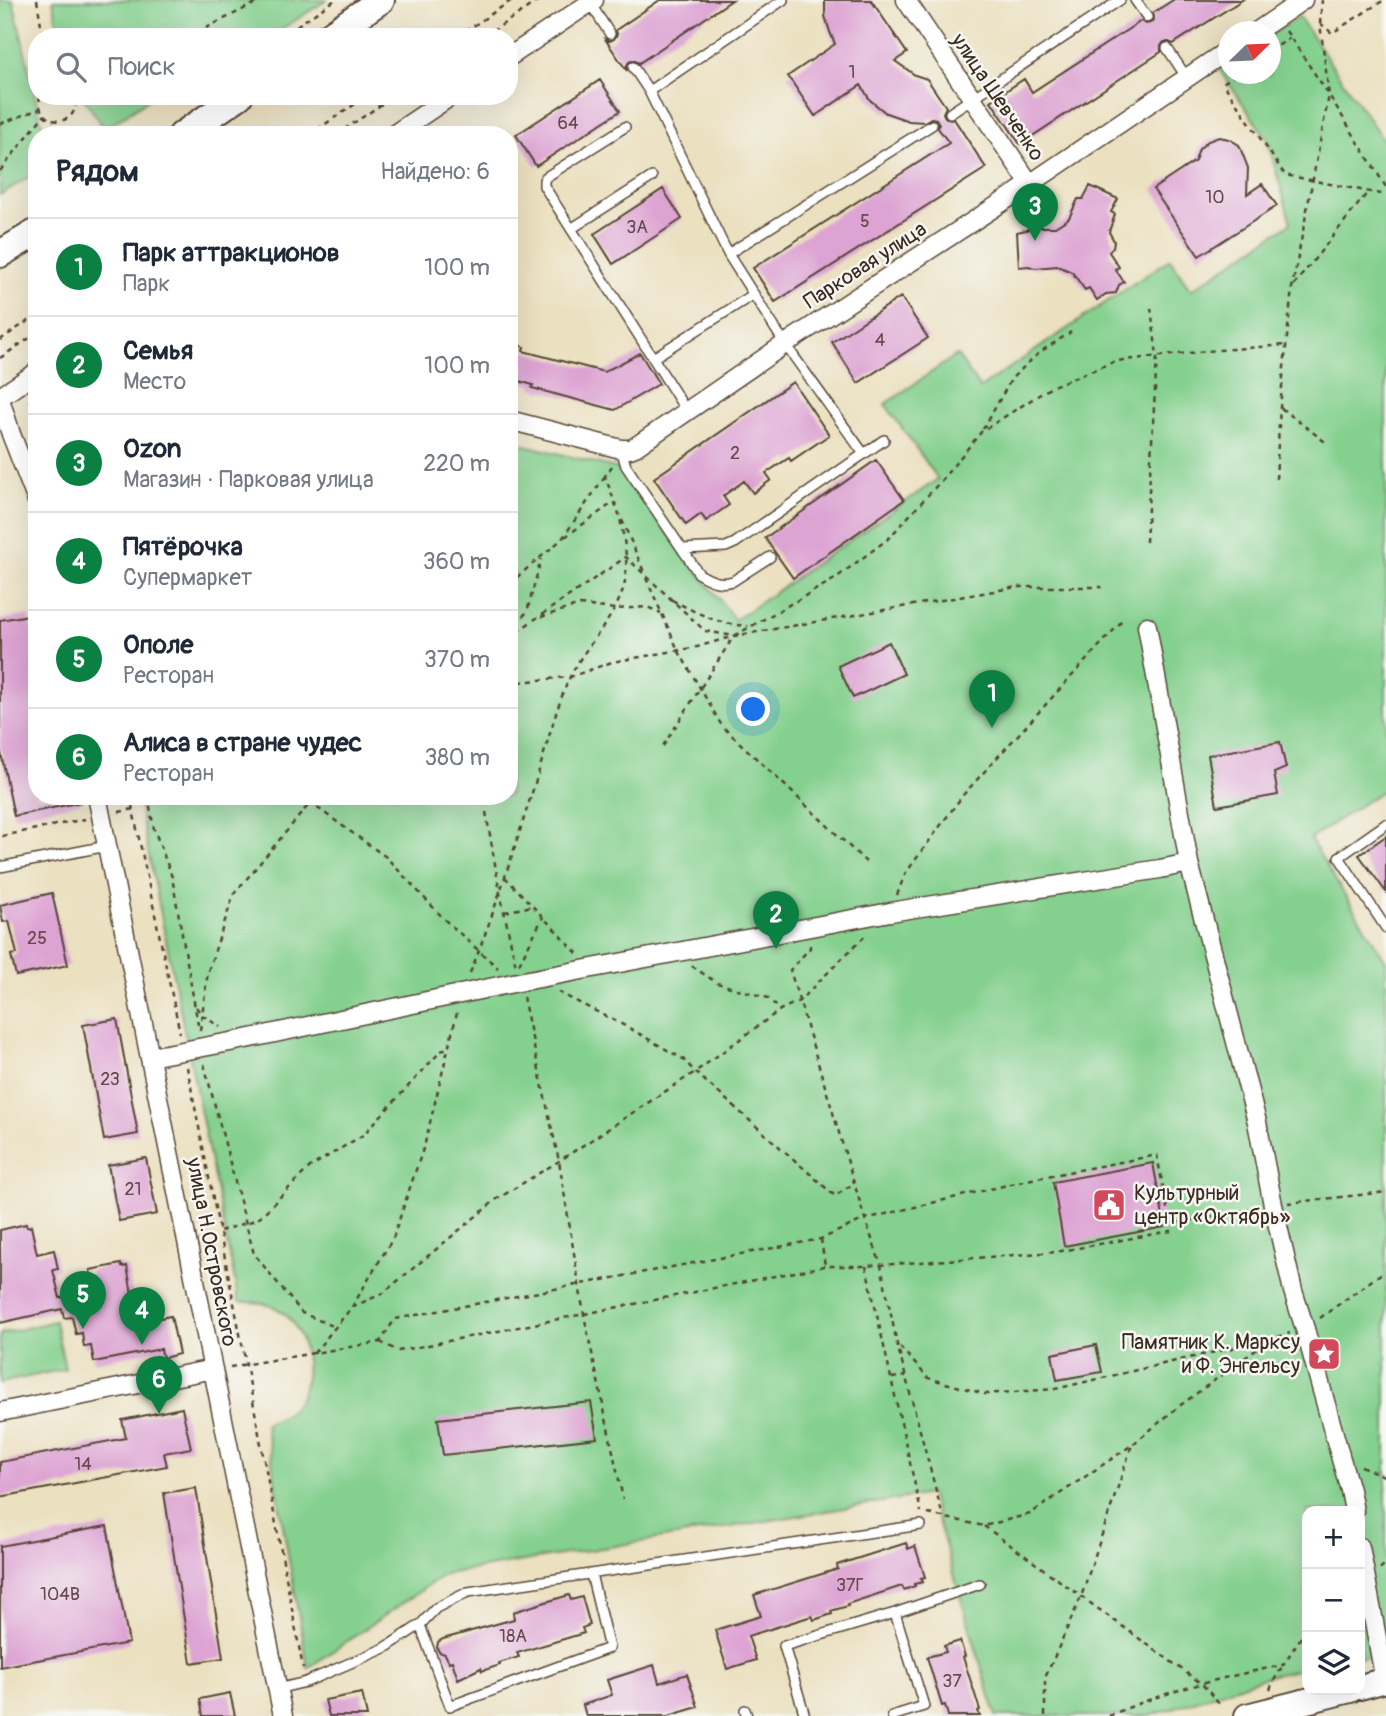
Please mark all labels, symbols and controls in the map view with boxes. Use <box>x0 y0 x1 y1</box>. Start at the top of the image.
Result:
north arrow <box>1218 21 1281 84</box>
street label: улица Шевченко <box>944 27 1050 166</box>
search box <box>28 28 518 105</box>
icon: search <box>52 48 90 86</box>
text: Поиск <box>108 51 176 83</box>
house number: 1 <box>848 61 856 84</box>
house number: 64 <box>558 112 579 135</box>
text: Рядом <box>56 153 139 190</box>
text: Найдено: 6 <box>380 157 490 186</box>
pin: 3 <box>1012 183 1058 241</box>
house number: 10 <box>1205 186 1225 209</box>
house number: 5 <box>860 210 870 233</box>
house number: 3А <box>626 216 648 239</box>
street label: Парковая улица <box>799 216 932 315</box>
text: Парк аттракционов <box>123 237 340 269</box>
text: 1 <box>75 253 84 282</box>
text: 100 m <box>424 253 490 282</box>
text: Парк <box>123 269 170 298</box>
house number: 4 <box>875 329 886 352</box>
text: Семья <box>123 335 193 367</box>
text: 2 <box>73 351 85 380</box>
text: 100 m <box>424 351 490 380</box>
text: Место <box>123 367 186 396</box>
text: Ozon <box>123 433 181 465</box>
house number: 2 <box>730 442 740 465</box>
text: 3 <box>73 449 85 478</box>
text: 220 m <box>423 449 490 478</box>
text: Магазин · Парковая улица <box>123 465 374 494</box>
text: Пятёрочка <box>123 531 243 563</box>
text: 4 <box>72 547 86 576</box>
text: 360 m <box>423 547 490 576</box>
text: Супермаркет <box>123 563 252 592</box>
text: Ополе <box>123 629 193 661</box>
text: 5 <box>73 645 85 674</box>
text: 370 m <box>424 645 490 674</box>
text: Ресторан <box>123 661 214 690</box>
pin: 1 <box>969 670 1015 728</box>
your location <box>736 692 770 726</box>
text: Алиса в стране чудес <box>123 727 362 759</box>
text: 6 <box>72 743 86 772</box>
text: 380 m <box>424 743 490 772</box>
text: Ресторан <box>123 759 214 788</box>
pin: 2 <box>753 891 799 949</box>
house number: 25 <box>27 927 47 950</box>
house number: 23 <box>100 1068 120 1091</box>
street label: улица Н.Островского <box>180 1155 243 1349</box>
house number: 21 <box>124 1178 142 1201</box>
place label: Культурный центр «Октябрь» <box>1134 1180 1291 1231</box>
public building icon: Культурный центр «Октябрь» <box>1090 1186 1128 1224</box>
pin: 5 <box>60 1271 106 1329</box>
pin: 4 <box>119 1287 165 1345</box>
place label: Памятник К. Марксу и Ф. Энгельсу <box>1122 1329 1300 1380</box>
place icon: Памятник К. Марксу и Ф. Энгельсу <box>1305 1335 1343 1373</box>
pin: 6 <box>136 1356 182 1414</box>
house number: 14 <box>74 1453 92 1476</box>
map controls <box>1302 1506 1365 1695</box>
button: + <box>1302 1506 1365 1569</box>
button: − <box>1302 1569 1365 1632</box>
house number: 37Г <box>836 1574 864 1597</box>
house number: 104В <box>40 1583 80 1606</box>
house number: 18А <box>499 1625 527 1648</box>
button: layers <box>1302 1632 1365 1695</box>
house number: 37 <box>942 1670 962 1693</box>

